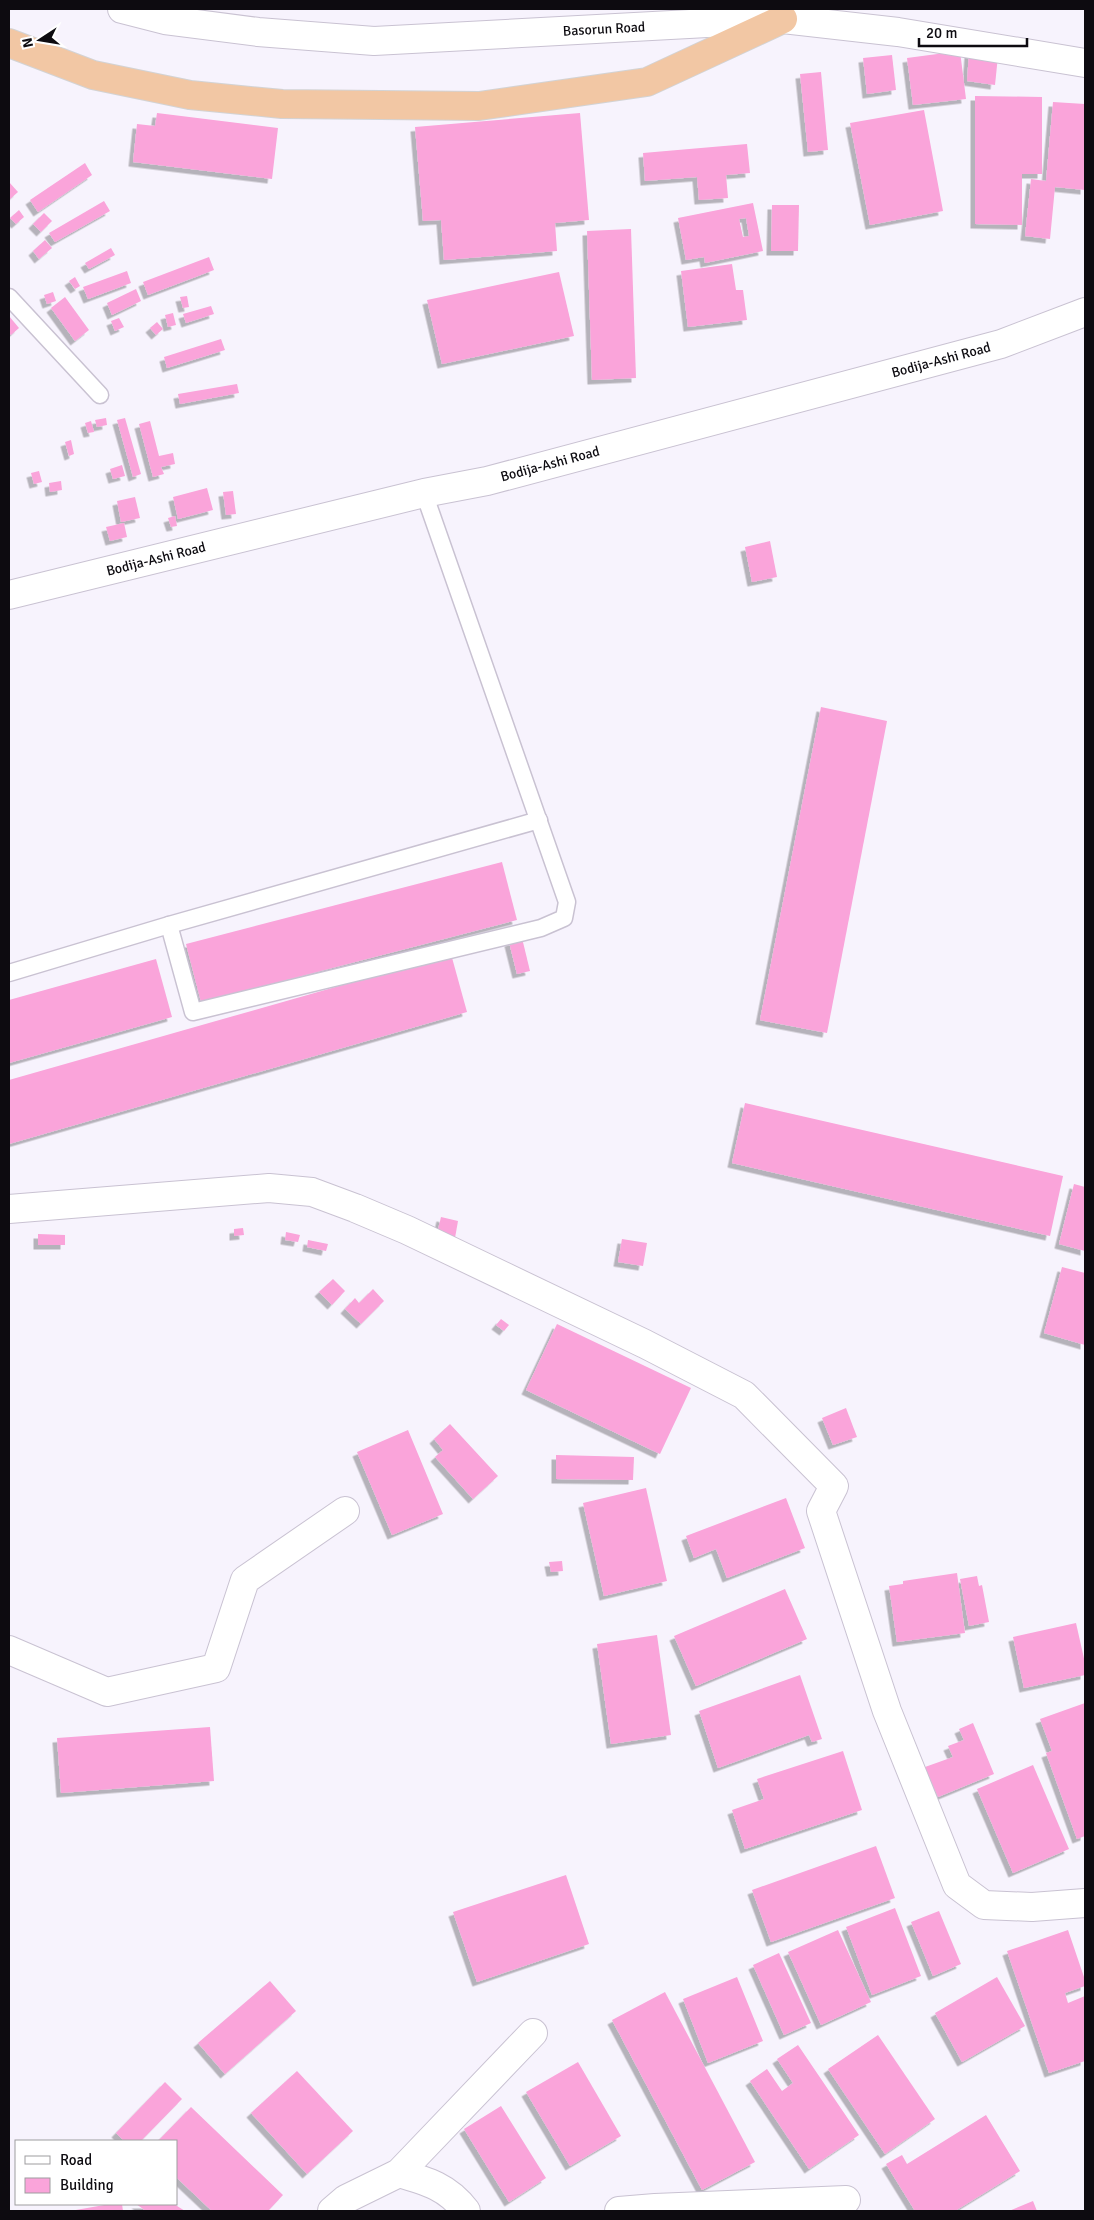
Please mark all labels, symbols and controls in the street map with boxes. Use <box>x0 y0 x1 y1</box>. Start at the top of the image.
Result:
north arrow <box>15 15 65 65</box>
scale bar <box>919 15 1026 47</box>
street label: Basorun Road <box>562 18 646 40</box>
text: 20 m <box>926 24 957 42</box>
text: N <box>18 36 37 49</box>
street label: Bodija-Ashi Road <box>890 339 992 381</box>
street label: Bodija-Ashi Road <box>499 443 601 485</box>
street label: Bodija-Ashi Road <box>104 538 208 580</box>
legend <box>15 2140 178 2205</box>
text: Road <box>60 2151 92 2169</box>
text: Building <box>60 2176 114 2194</box>

